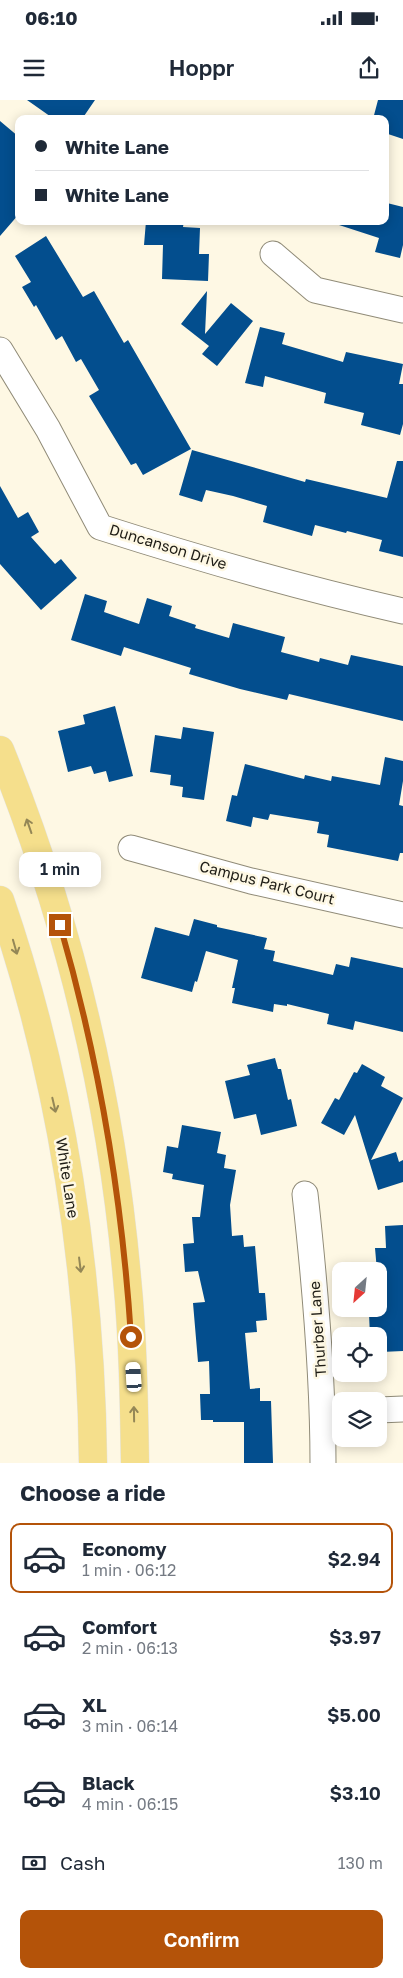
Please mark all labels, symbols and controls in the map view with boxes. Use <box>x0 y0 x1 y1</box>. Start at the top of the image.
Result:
text: 06:10 <box>25 6 78 29</box>
icon: menu <box>20 54 48 82</box>
text: Hoppr <box>169 54 234 81</box>
icon: share <box>355 54 383 82</box>
text: White Lane <box>65 135 169 158</box>
text: White Lane <box>65 183 169 206</box>
street label: Duncanson Drive <box>107 520 229 573</box>
one-way arrow <box>23 819 33 835</box>
callout: 1 min <box>19 852 101 888</box>
street label: Campus Park Court <box>198 857 337 908</box>
text: 1 min <box>40 859 80 879</box>
route end <box>49 914 71 936</box>
one-way arrow <box>10 939 20 955</box>
one-way arrow <box>50 1096 59 1112</box>
street label: White Lane <box>53 1136 83 1220</box>
one-way arrow <box>75 1257 85 1273</box>
north arrow <box>332 1262 388 1318</box>
map controls <box>332 1262 387 1447</box>
street label: Thurber Lane <box>305 1280 329 1378</box>
route start <box>120 1326 142 1348</box>
button: locate <box>332 1327 387 1382</box>
car <box>125 1362 142 1392</box>
button: layers <box>332 1392 387 1447</box>
one-way arrow <box>130 1407 139 1423</box>
text: Choose a ride <box>20 1479 166 1506</box>
icon: car <box>22 1536 67 1581</box>
text: Economy <box>82 1537 167 1560</box>
text: $2.94 <box>327 1547 381 1570</box>
text: 1 min · 06:12 <box>82 1560 176 1580</box>
icon: car <box>22 1614 67 1659</box>
text: Comfort <box>82 1615 157 1638</box>
text: $3.97 <box>329 1625 381 1648</box>
text: 2 min · 06:13 <box>82 1638 178 1658</box>
icon: car <box>22 1692 67 1737</box>
text: XL <box>82 1693 107 1716</box>
text: $5.00 <box>327 1703 381 1726</box>
text: 3 min · 06:14 <box>82 1716 178 1736</box>
icon: car <box>22 1770 67 1815</box>
text: Black <box>82 1771 135 1794</box>
text: $3.10 <box>329 1781 381 1804</box>
text: 4 min · 06:15 <box>82 1794 178 1814</box>
icon: cash <box>20 1849 48 1877</box>
text: Cash <box>60 1851 105 1874</box>
text: 130 m <box>338 1853 383 1873</box>
button: Confirm <box>20 1910 383 1968</box>

